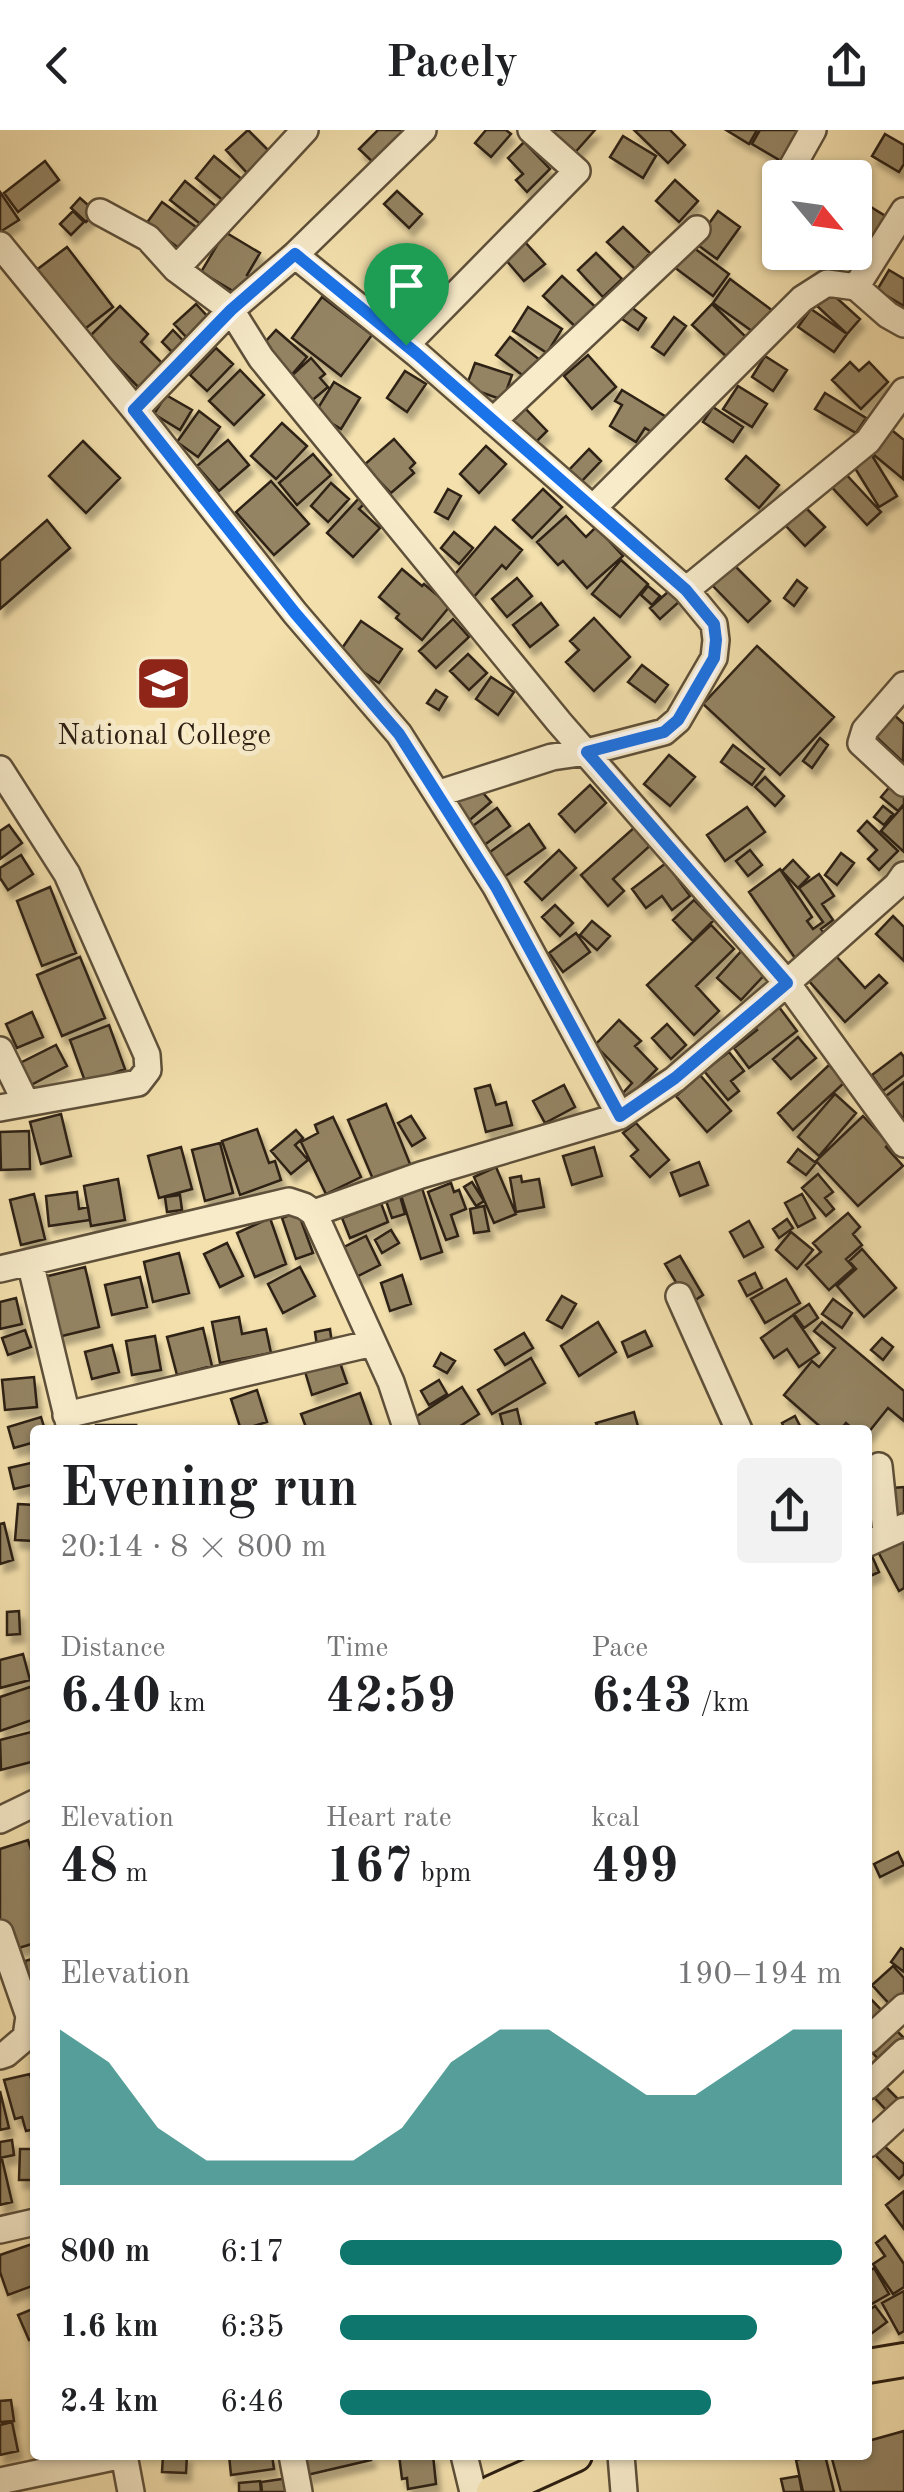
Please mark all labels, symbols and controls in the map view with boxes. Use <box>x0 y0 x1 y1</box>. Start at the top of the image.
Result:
icon: back <box>30 38 85 93</box>
icon: share <box>819 38 874 93</box>
text: Pacely <box>386 42 518 87</box>
north arrow <box>762 160 872 270</box>
map controls <box>762 160 872 270</box>
pin <box>364 243 449 346</box>
icon: arrive <box>379 258 434 313</box>
school or university icon: National College <box>134 653 194 713</box>
place label: National College <box>57 721 271 751</box>
button: share <box>737 1458 842 1563</box>
text: Evening run <box>60 1463 358 1518</box>
text: 20:14 · 8 × 800 m <box>60 1532 327 1564</box>
text: Distance <box>60 1635 165 1663</box>
text: Time <box>326 1635 388 1663</box>
text: Pace <box>591 1635 648 1663</box>
text: 6.40 <box>60 1673 161 1723</box>
text: 42:59 <box>326 1673 456 1723</box>
text: 6:43 <box>591 1673 692 1723</box>
text: km <box>161 1690 206 1718</box>
text: /km <box>692 1690 750 1718</box>
text: Elevation <box>60 1805 174 1833</box>
text: Heart rate <box>326 1805 452 1833</box>
text: kcal <box>591 1805 640 1833</box>
text: 48 <box>60 1843 118 1893</box>
text: 167 <box>326 1843 413 1893</box>
text: 499 <box>591 1843 678 1893</box>
text: m <box>118 1860 148 1888</box>
text: bpm <box>413 1860 472 1888</box>
text: Elevation <box>60 1959 190 1991</box>
text: 190–194 m <box>676 1959 842 1991</box>
text: 800 m <box>60 2237 150 2269</box>
text: 6:17 <box>220 2237 285 2269</box>
text: 1.6 km <box>60 2312 159 2344</box>
text: 6:35 <box>220 2312 285 2344</box>
text: 2.4 km <box>60 2387 159 2419</box>
text: 6:46 <box>220 2387 285 2419</box>

